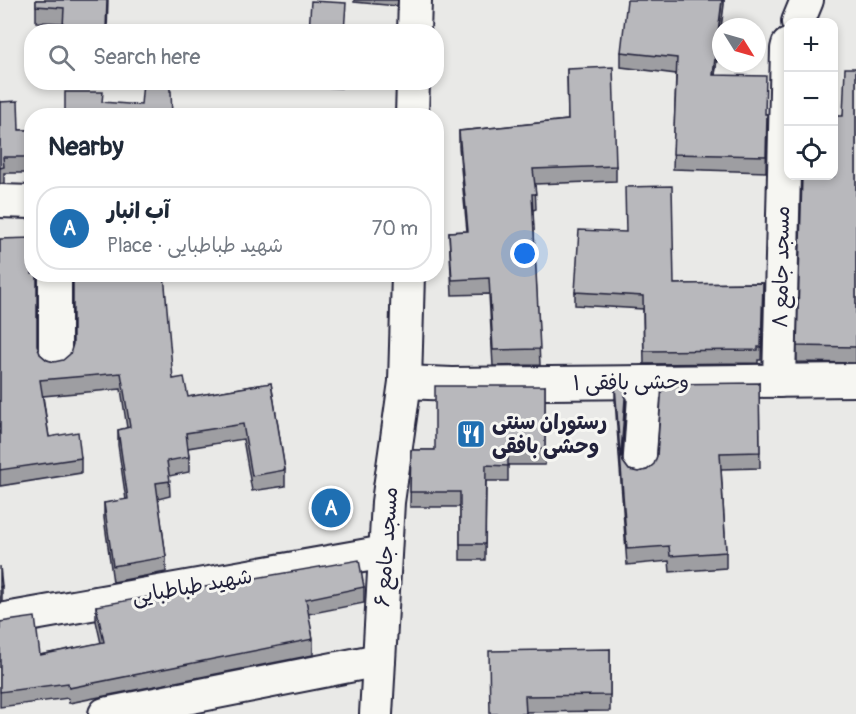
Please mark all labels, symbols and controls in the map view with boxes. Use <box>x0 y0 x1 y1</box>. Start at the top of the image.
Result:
north arrow <box>712 18 766 72</box>
map controls <box>784 18 838 180</box>
button: + <box>784 18 838 72</box>
search box <box>24 24 444 90</box>
icon: search <box>45 41 78 74</box>
text: Search here <box>93 43 200 71</box>
button: − <box>784 72 838 126</box>
button: locate <box>784 126 838 180</box>
text: Nearby <box>48 131 124 163</box>
text: آب انبار <box>107 197 170 225</box>
street label: مسجد جامع ۸ <box>767 206 797 329</box>
text: A <box>63 216 76 241</box>
text: 70 m <box>372 216 418 241</box>
text: Place · شهید طباطبایی <box>107 233 283 258</box>
your location <box>510 239 539 268</box>
street label: وحشی بافقی ۱ <box>573 368 689 397</box>
place label: رستوران سنتی وحشی بافقی <box>492 409 607 460</box>
restaurant icon: رستوران سنتی وحشی بافقی <box>455 418 487 450</box>
pin: A <box>312 486 350 530</box>
street label: مسجد جامع ۶ <box>369 486 405 608</box>
street label: شهید طباطبایی <box>130 563 254 610</box>

